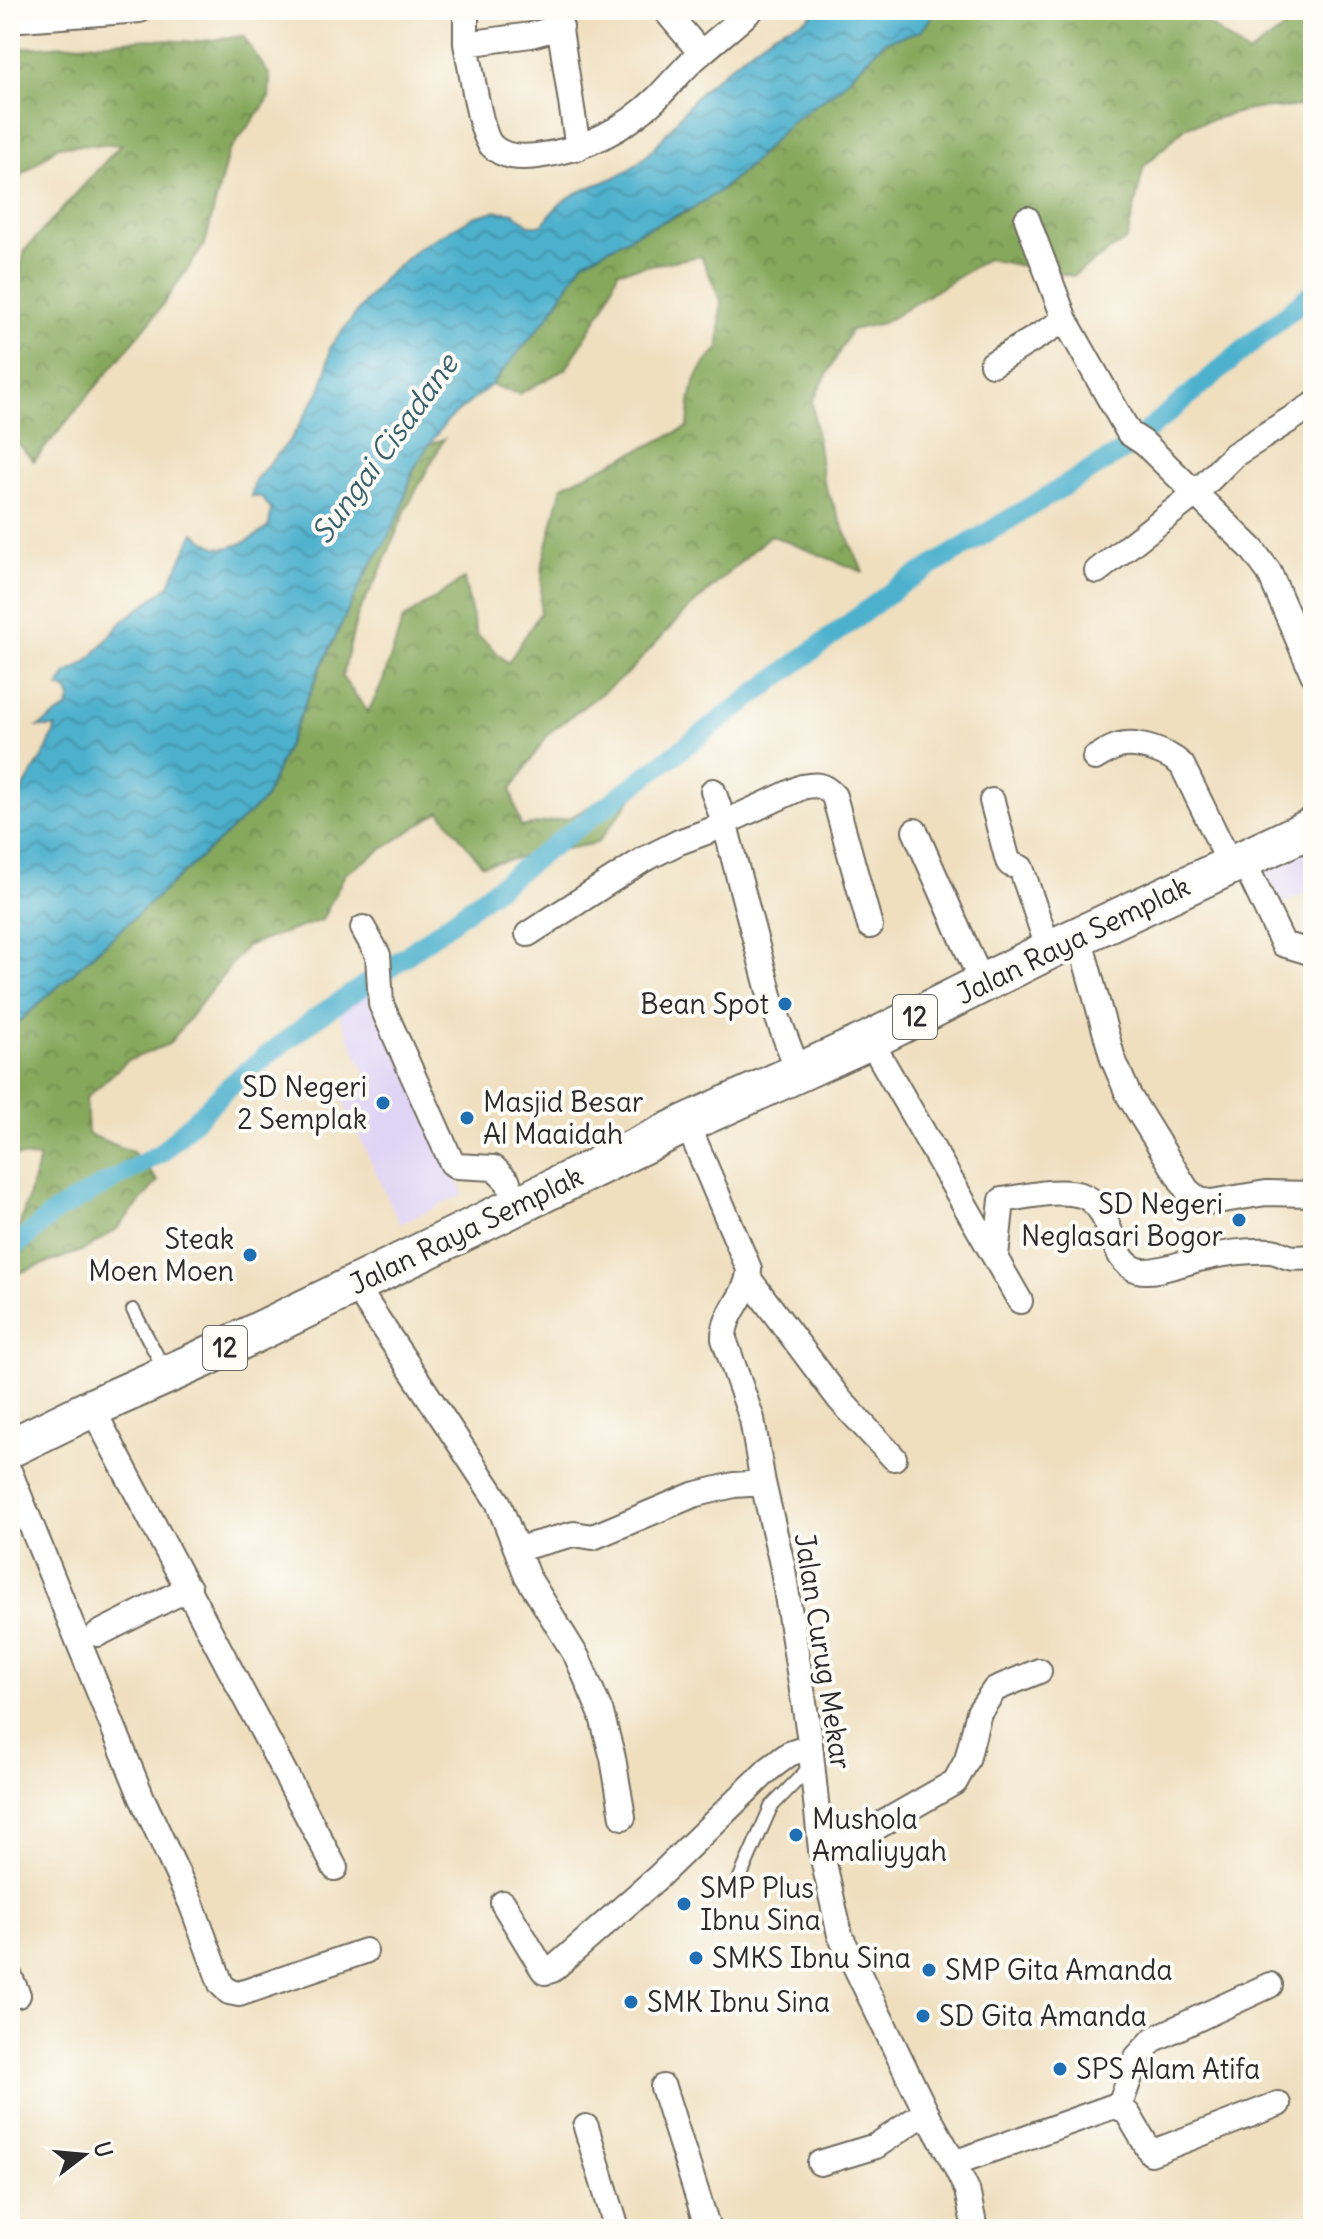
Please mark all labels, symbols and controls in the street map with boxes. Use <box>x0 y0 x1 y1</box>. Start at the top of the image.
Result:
water label: Sungai Cisadane <box>303 345 467 550</box>
street label: Jalan Raya Semplak <box>950 868 1196 1012</box>
place label: Bean Spot <box>640 986 769 1022</box>
marker: Bean Spot <box>776 995 794 1013</box>
road number: 12 <box>893 995 937 1039</box>
place label: SD Negeri 2 Semplak <box>237 1069 367 1137</box>
place label: Masjid Besar Al Maaidah <box>483 1084 643 1152</box>
marker: SD Negeri 2 Semplak <box>374 1094 392 1112</box>
marker: Masjid Besar Al Maaidah <box>458 1109 476 1127</box>
street label: Jalan Raya Semplak <box>343 1158 589 1302</box>
place label: SD Negeri Neglasari Bogor <box>1021 1186 1223 1254</box>
marker: SD Negeri Neglasari Bogor <box>1230 1211 1248 1229</box>
place label: Steak Moen Moen <box>88 1221 234 1289</box>
marker: Steak Moen Moen <box>241 1246 259 1264</box>
road number: 12 <box>203 1326 247 1370</box>
street label: Jalan Curug Mekar <box>787 1530 859 1772</box>
place label: Mushola Amaliyyah <box>812 1801 947 1869</box>
marker: Mushola Amaliyyah <box>787 1826 805 1844</box>
place label: SMP Plus Ibnu Sina <box>700 1870 821 1938</box>
marker: SMP Plus Ibnu Sina <box>675 1895 693 1913</box>
place label: SMKS Ibnu Sina <box>712 1940 911 1976</box>
marker: SMKS Ibnu Sina <box>687 1949 705 1967</box>
place label: SMP Gita Amanda <box>945 1952 1173 1988</box>
marker: SMP Gita Amanda <box>920 1961 938 1979</box>
place label: SMK Ibnu Sina <box>647 1984 830 2020</box>
marker: SMK Ibnu Sina <box>622 1993 640 2011</box>
place label: SD Gita Amanda <box>939 1998 1147 2034</box>
marker: SD Gita Amanda <box>914 2007 932 2025</box>
place label: SPS Alam Atifa <box>1076 2051 1260 2087</box>
marker: SPS Alam Atifa <box>1051 2060 1069 2078</box>
north arrow <box>44 2115 124 2195</box>
text: U <box>88 2138 119 2161</box>

